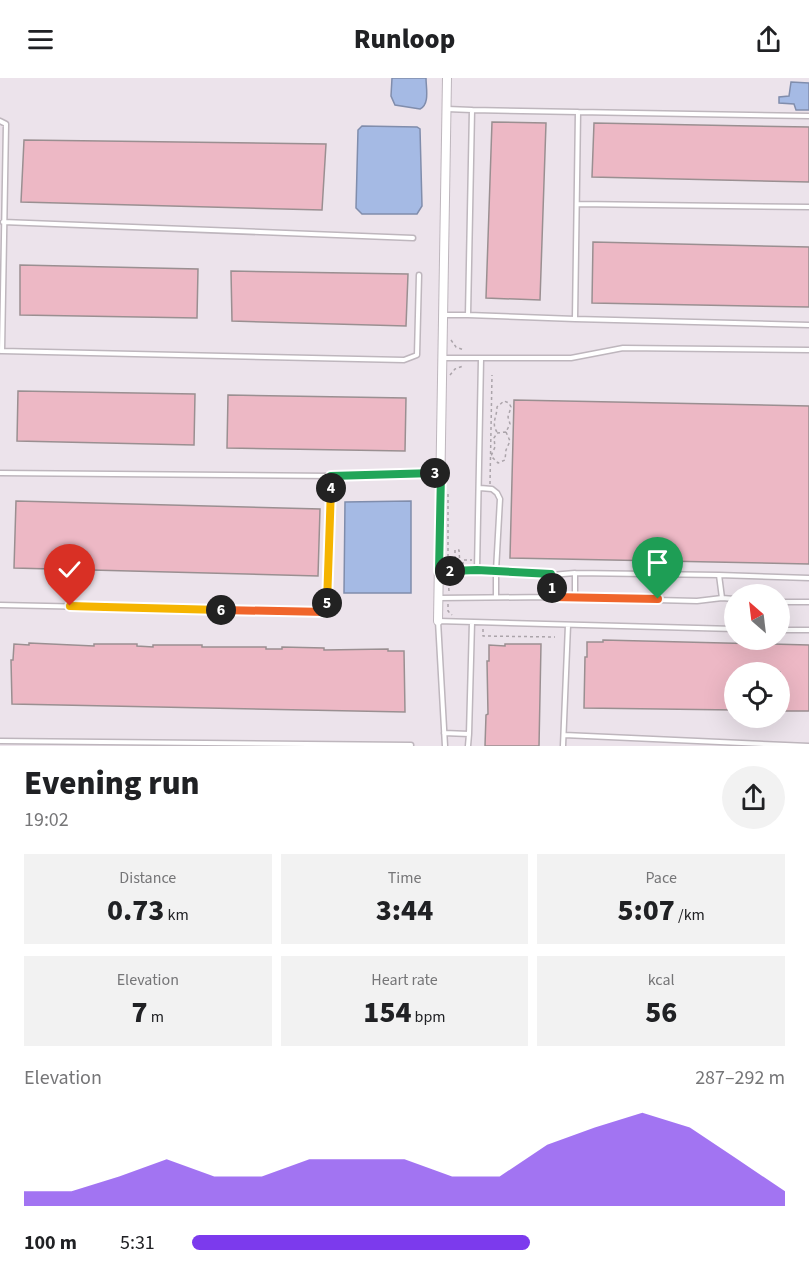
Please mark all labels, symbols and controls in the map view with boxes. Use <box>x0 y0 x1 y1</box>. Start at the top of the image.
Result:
text: Runloop <box>354 20 455 59</box>
icon: menu <box>24 23 57 56</box>
icon: share <box>752 23 785 56</box>
pin: 3 <box>420 458 450 488</box>
text: 3 <box>431 462 439 484</box>
pin: 4 <box>316 473 346 503</box>
text: 4 <box>327 477 335 499</box>
pin <box>632 537 683 599</box>
pin <box>44 544 95 606</box>
icon: arrive <box>641 546 674 579</box>
icon: check <box>53 553 86 586</box>
pin: 2 <box>435 556 465 586</box>
text: 2 <box>446 560 454 582</box>
pin: 1 <box>537 573 567 603</box>
text: 1 <box>548 577 556 599</box>
north arrow <box>724 584 790 650</box>
map controls <box>724 584 790 728</box>
pin: 5 <box>312 588 342 618</box>
text: 5 <box>323 592 331 614</box>
pin: 6 <box>206 595 236 625</box>
text: 6 <box>217 599 225 621</box>
button: locate <box>724 662 790 728</box>
text: Evening run <box>24 760 200 807</box>
button: share <box>722 766 785 829</box>
text: 19:02 <box>24 806 69 834</box>
text: Distance <box>119 867 176 889</box>
text: Time <box>388 867 421 889</box>
text: Pace <box>645 867 677 889</box>
text: 0.73 <box>107 889 164 932</box>
text: 3:44 <box>376 889 433 932</box>
text: 5:07 <box>617 889 675 932</box>
text: km <box>164 904 189 926</box>
text: /km <box>675 904 705 926</box>
text: Elevation <box>117 969 179 991</box>
text: Heart rate <box>371 969 438 991</box>
text: kcal <box>648 969 675 991</box>
text: 7 <box>132 991 148 1034</box>
text: 154 <box>363 991 411 1034</box>
text: 56 <box>645 991 677 1034</box>
text: m <box>148 1006 164 1028</box>
text: bpm <box>411 1006 446 1028</box>
text: Elevation <box>24 1064 102 1092</box>
text: 287–292 m <box>695 1064 785 1092</box>
text: 100 m <box>24 1229 77 1257</box>
text: 5:31 <box>120 1229 155 1257</box>

